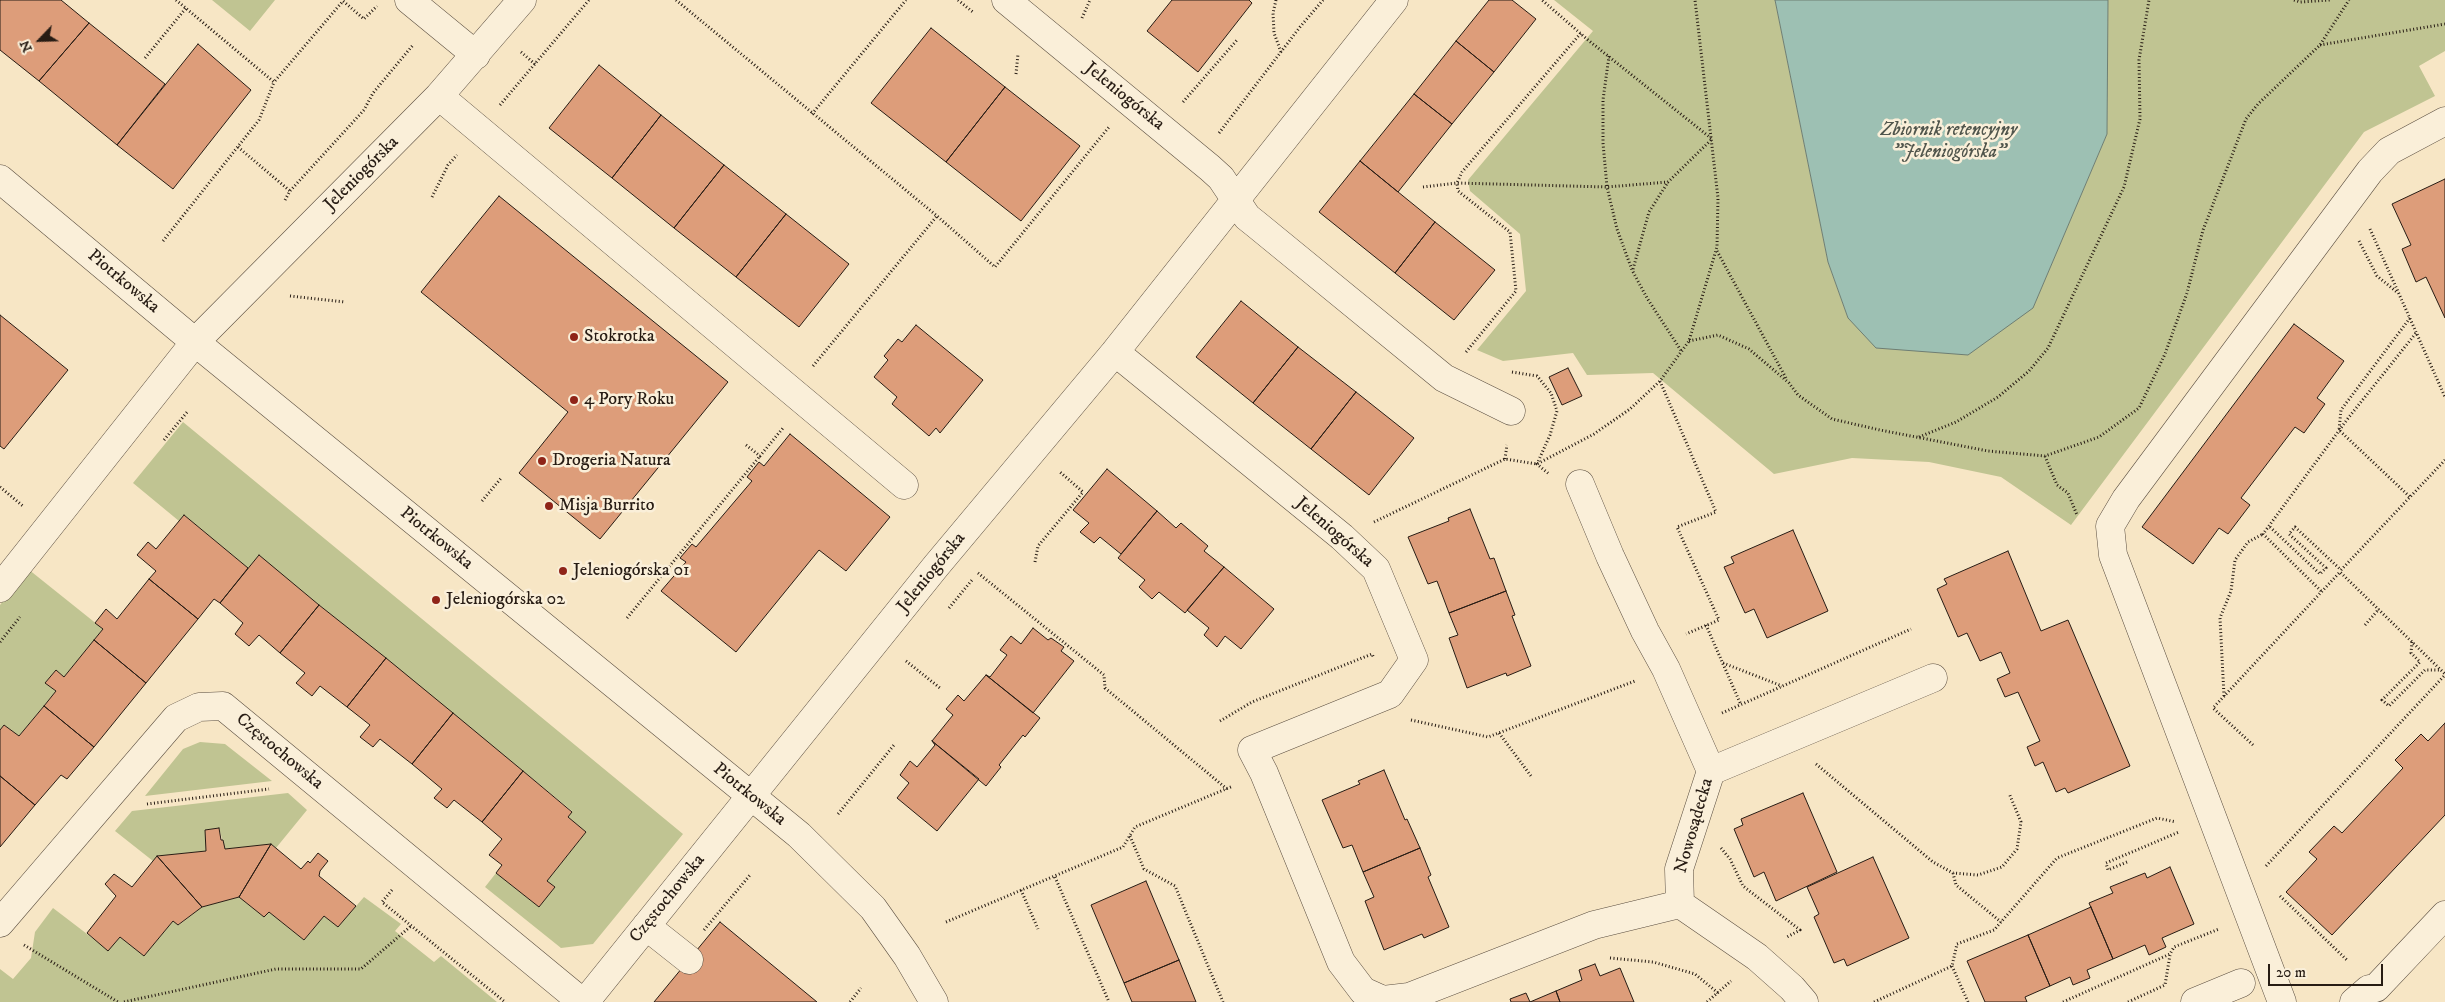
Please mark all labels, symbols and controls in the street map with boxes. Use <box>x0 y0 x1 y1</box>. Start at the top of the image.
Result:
north arrow <box>15 15 65 65</box>
text: N <box>16 37 37 55</box>
street label: Jeleniogórska <box>1080 58 1168 136</box>
water label: Zbiornik retencyjny "Jeleniogórska" <box>1881 120 2017 164</box>
street label: Jeleniogórska <box>320 132 404 216</box>
street label: Piotrkowska <box>82 246 164 318</box>
place label: Stokrotka <box>584 326 655 348</box>
marker: Stokrotka <box>568 331 580 343</box>
place label: 4 Pory Roku <box>584 389 674 411</box>
marker: 4 Pory Roku <box>568 394 580 406</box>
place label: Drogeria Natura <box>552 450 671 472</box>
marker: Drogeria Natura <box>536 455 548 467</box>
street label: Jeleniogórska <box>1290 493 1378 573</box>
place label: Misja Burrito <box>559 495 655 517</box>
marker: Misja Burrito <box>543 500 555 512</box>
street label: Piotrkowska <box>395 503 477 575</box>
street label: Jeleniogórska <box>893 529 971 617</box>
place label: Jeleniogórska 01 <box>573 560 690 582</box>
marker: Jeleniogórska 01 <box>557 565 569 577</box>
place label: Jeleniogórska 02 <box>446 589 565 611</box>
marker: Jeleniogórska 02 <box>430 594 442 606</box>
street label: Częstochowska <box>231 709 327 795</box>
street label: Piotrkowska <box>708 759 790 831</box>
street label: Nowosądecka <box>1671 776 1719 876</box>
street label: Częstochowska <box>626 850 710 948</box>
scale bar <box>2270 954 2385 986</box>
text: 20 m <box>2276 963 2306 982</box>

